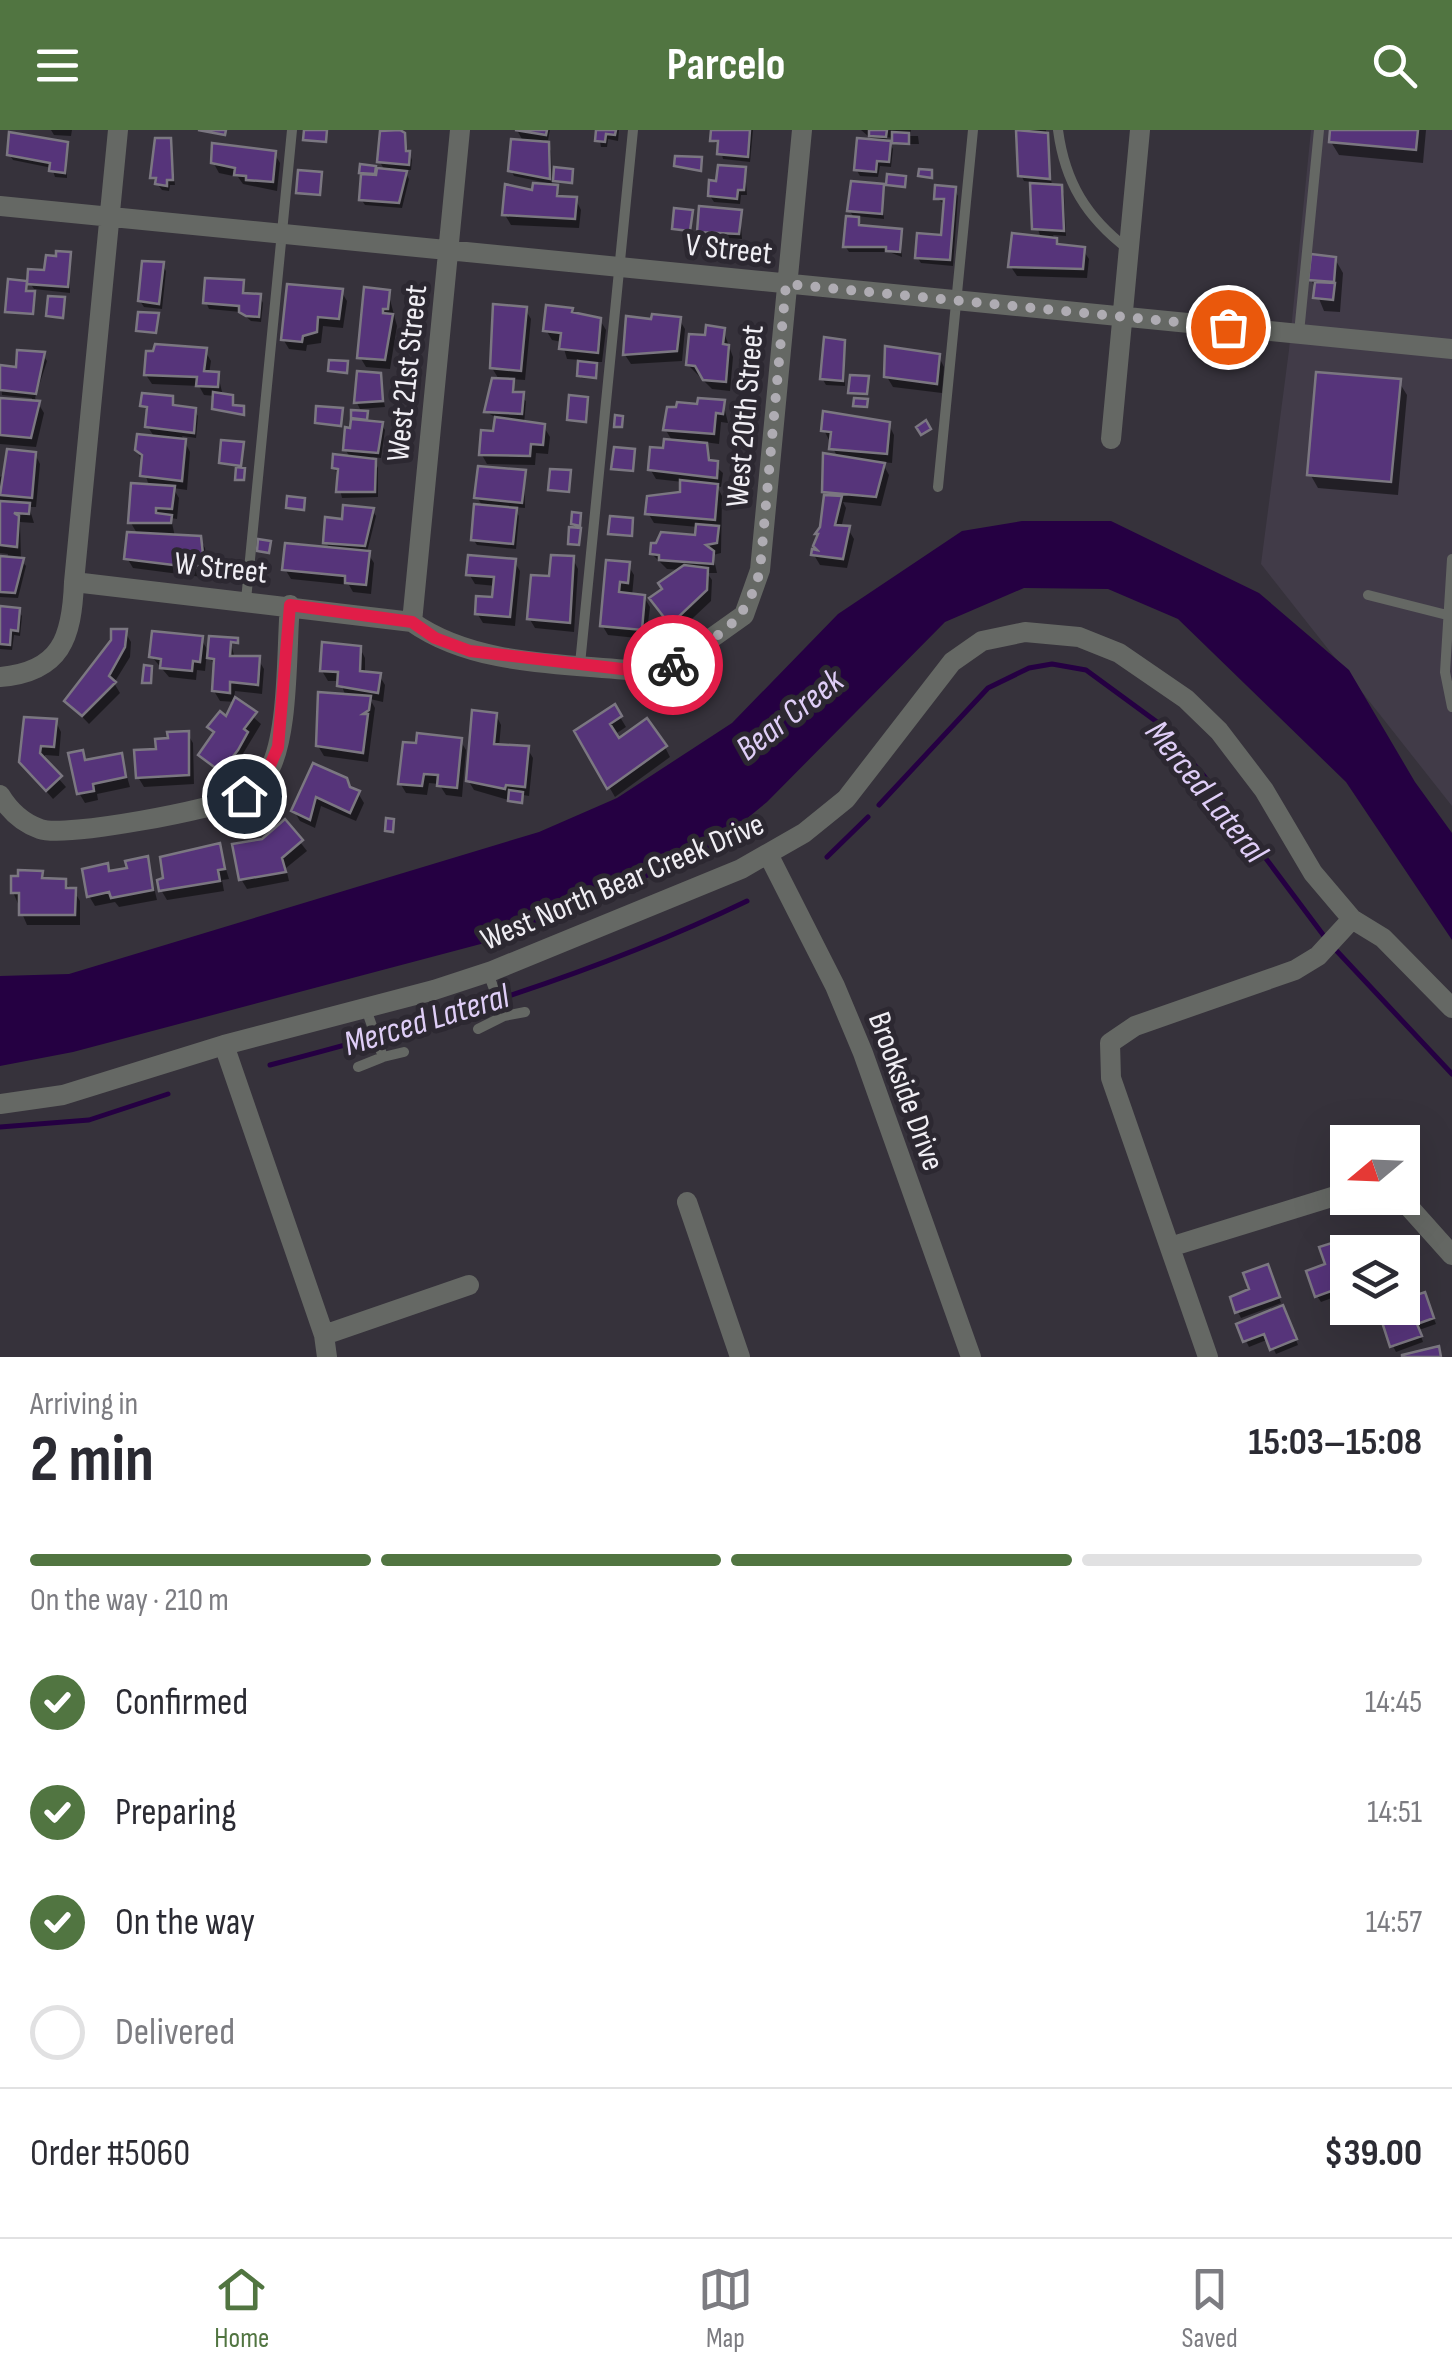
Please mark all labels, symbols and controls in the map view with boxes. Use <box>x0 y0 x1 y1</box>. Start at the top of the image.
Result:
icon: menu <box>30 38 85 93</box>
text: Parcelo <box>667 38 785 93</box>
icon: search <box>1367 38 1422 93</box>
street label: V Street <box>684 226 774 273</box>
street label: West 21st Street <box>379 283 436 464</box>
pin <box>1186 285 1271 370</box>
icon: bag <box>1201 300 1256 355</box>
street label: West 20th Street <box>718 323 773 509</box>
street label: W Street <box>172 544 269 593</box>
courier <box>623 615 723 715</box>
icon: bike <box>646 638 701 693</box>
water label: Bear Creek <box>728 659 853 770</box>
water label: Merced Lateral <box>1135 712 1277 873</box>
pin <box>202 754 287 839</box>
icon: home <box>217 769 272 824</box>
street label: West North Bear Creek Drive <box>475 805 770 960</box>
water label: Merced Lateral <box>339 974 516 1066</box>
street label: Brookside Drive <box>859 1007 952 1176</box>
north arrow <box>1330 1125 1420 1215</box>
map controls <box>1330 1125 1420 1325</box>
button: layers <box>1330 1235 1420 1325</box>
text: Arriving in <box>30 1385 138 1424</box>
text: 15:03–15:08 <box>1248 1420 1422 1465</box>
text: 2 min <box>30 1422 154 1500</box>
text: On the way · 210 m <box>30 1581 229 1620</box>
icon: check <box>30 1675 85 1730</box>
text: Confirmed <box>115 1680 248 1725</box>
text: 14:45 <box>1365 1683 1422 1722</box>
icon: check <box>30 1785 85 1840</box>
text: Preparing <box>115 1790 236 1835</box>
text: 14:51 <box>1367 1793 1422 1832</box>
icon: check <box>30 1895 85 1950</box>
text: On the way <box>115 1900 255 1945</box>
text: 14:57 <box>1366 1903 1422 1942</box>
text: Delivered <box>115 2010 235 2055</box>
text: Order #5060 <box>30 2131 190 2176</box>
text: $39.00 <box>1324 2131 1422 2176</box>
tab: Home <box>214 2262 269 2355</box>
tab: Map <box>698 2262 753 2355</box>
tab: Saved <box>1182 2262 1238 2355</box>

